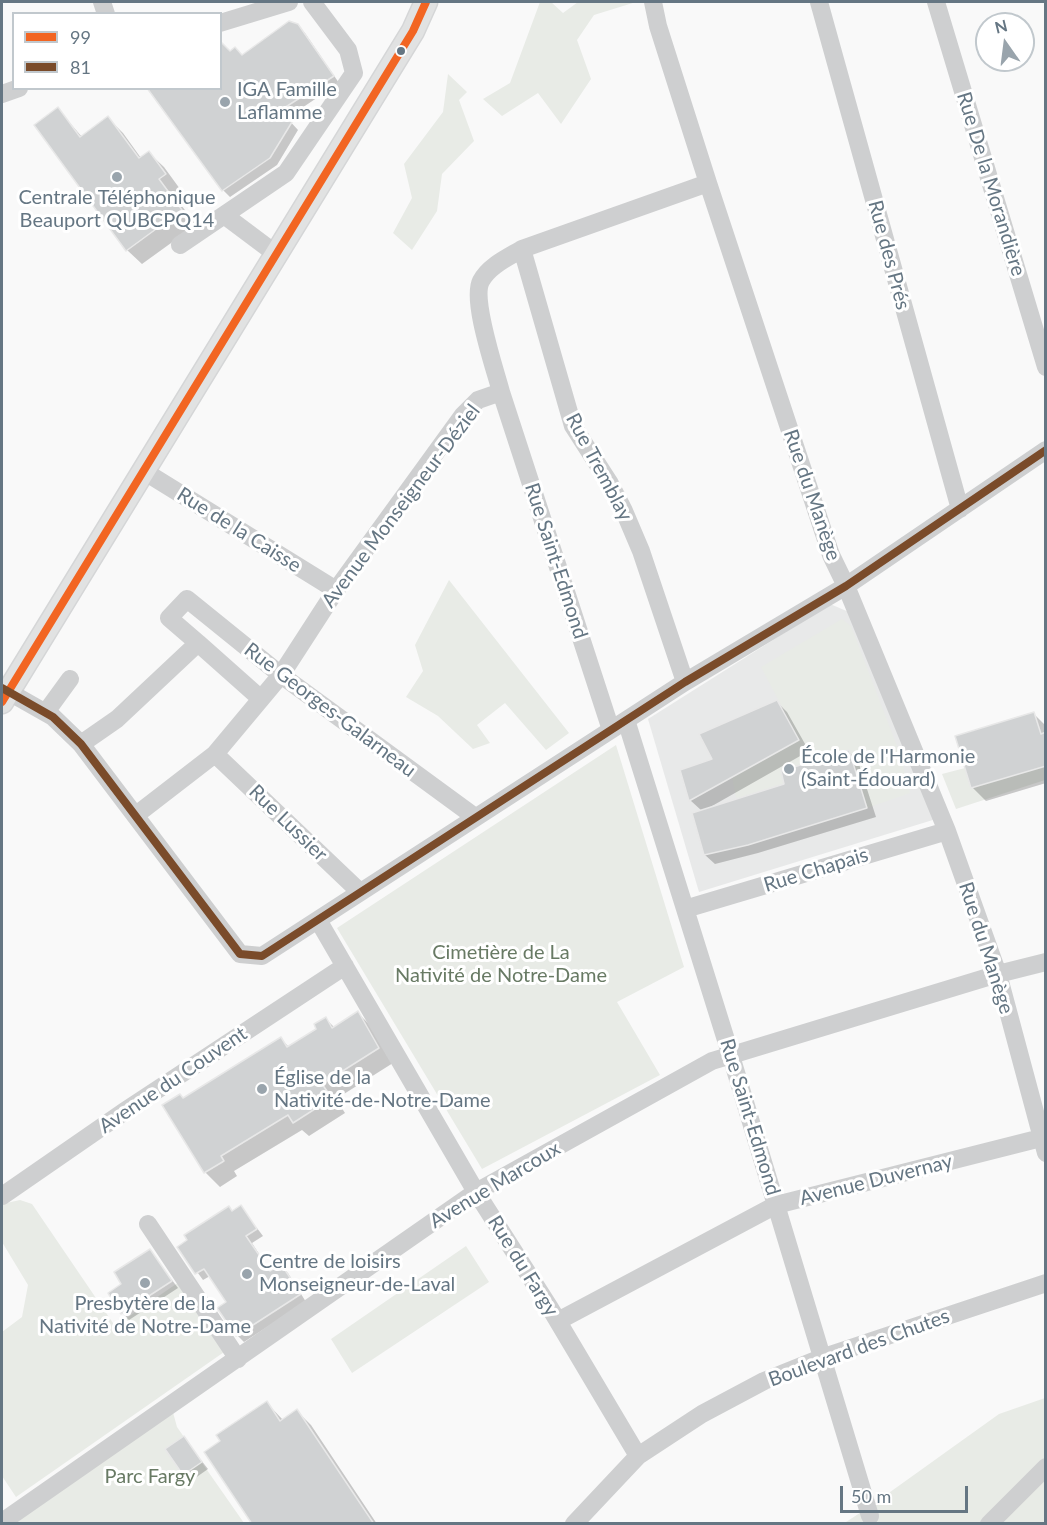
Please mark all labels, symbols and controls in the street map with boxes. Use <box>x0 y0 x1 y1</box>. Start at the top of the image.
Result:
legend <box>12 12 222 90</box>
north arrow <box>975 12 1035 72</box>
text: N <box>993 15 1009 37</box>
text: 99 <box>70 26 91 48</box>
unlabelled marker <box>395 45 407 57</box>
text: 81 <box>70 56 91 78</box>
place label: IGA Famille Laflamme <box>237 78 337 125</box>
street label: Rue De la Morandière <box>952 89 1030 279</box>
marker: IGA Famille Laflamme <box>218 95 232 109</box>
marker: Centrale Téléphonique Beauport QUBCPQ14 <box>110 170 124 184</box>
place label: Centrale Téléphonique Beauport QUBCPQ14 <box>18 186 216 233</box>
street label: Rue des Prés <box>863 198 915 312</box>
street label: Avenue Monseigneur-Déziel <box>317 400 485 612</box>
street label: Rue Tremblay <box>561 409 637 525</box>
street label: Rue du Manège <box>778 426 846 564</box>
street label: Rue Saint-Edmond <box>519 480 593 642</box>
street label: Rue de la Caisse <box>173 482 305 578</box>
street label: Rue Georges-Galarneau <box>240 638 420 782</box>
place label: École de l'Harmonie (Saint-Édouard) <box>801 745 975 792</box>
marker: École de l'Harmonie (Saint-Édouard) <box>782 762 796 776</box>
street label: Rue Lussier <box>244 780 332 866</box>
street label: Rue Chapais <box>761 843 871 897</box>
street label: Rue du Manège <box>953 879 1019 1017</box>
park label: Cimetière de La Nativité de Notre-Dame <box>395 941 607 988</box>
street label: Avenue du Couvent <box>94 1022 252 1138</box>
street label: Rue Saint-Edmond <box>715 1036 785 1198</box>
place label: Église de la Nativité-de-Notre-Dame <box>274 1066 491 1113</box>
marker: Église de la Nativité-de-Notre-Dame <box>255 1082 269 1096</box>
street label: Avenue Marcoux <box>425 1137 565 1233</box>
street label: Avenue Duvernay <box>797 1149 955 1211</box>
street label: Rue du Fargy <box>483 1211 563 1321</box>
place label: Centre de loisirs Monseigneur-de-Laval <box>259 1250 455 1297</box>
marker: Centre de loisirs Monseigneur-de-Laval <box>240 1267 254 1281</box>
marker: Presbytère de la Nativité de Notre-Dame <box>138 1276 152 1290</box>
place label: Presbytère de la Nativité de Notre-Dame <box>39 1292 251 1339</box>
street label: Boulevard des Chutes <box>765 1304 953 1392</box>
park label: Parc Fargy <box>105 1465 195 1489</box>
scale bar <box>843 1474 970 1512</box>
text: 50 m <box>851 1485 891 1507</box>

